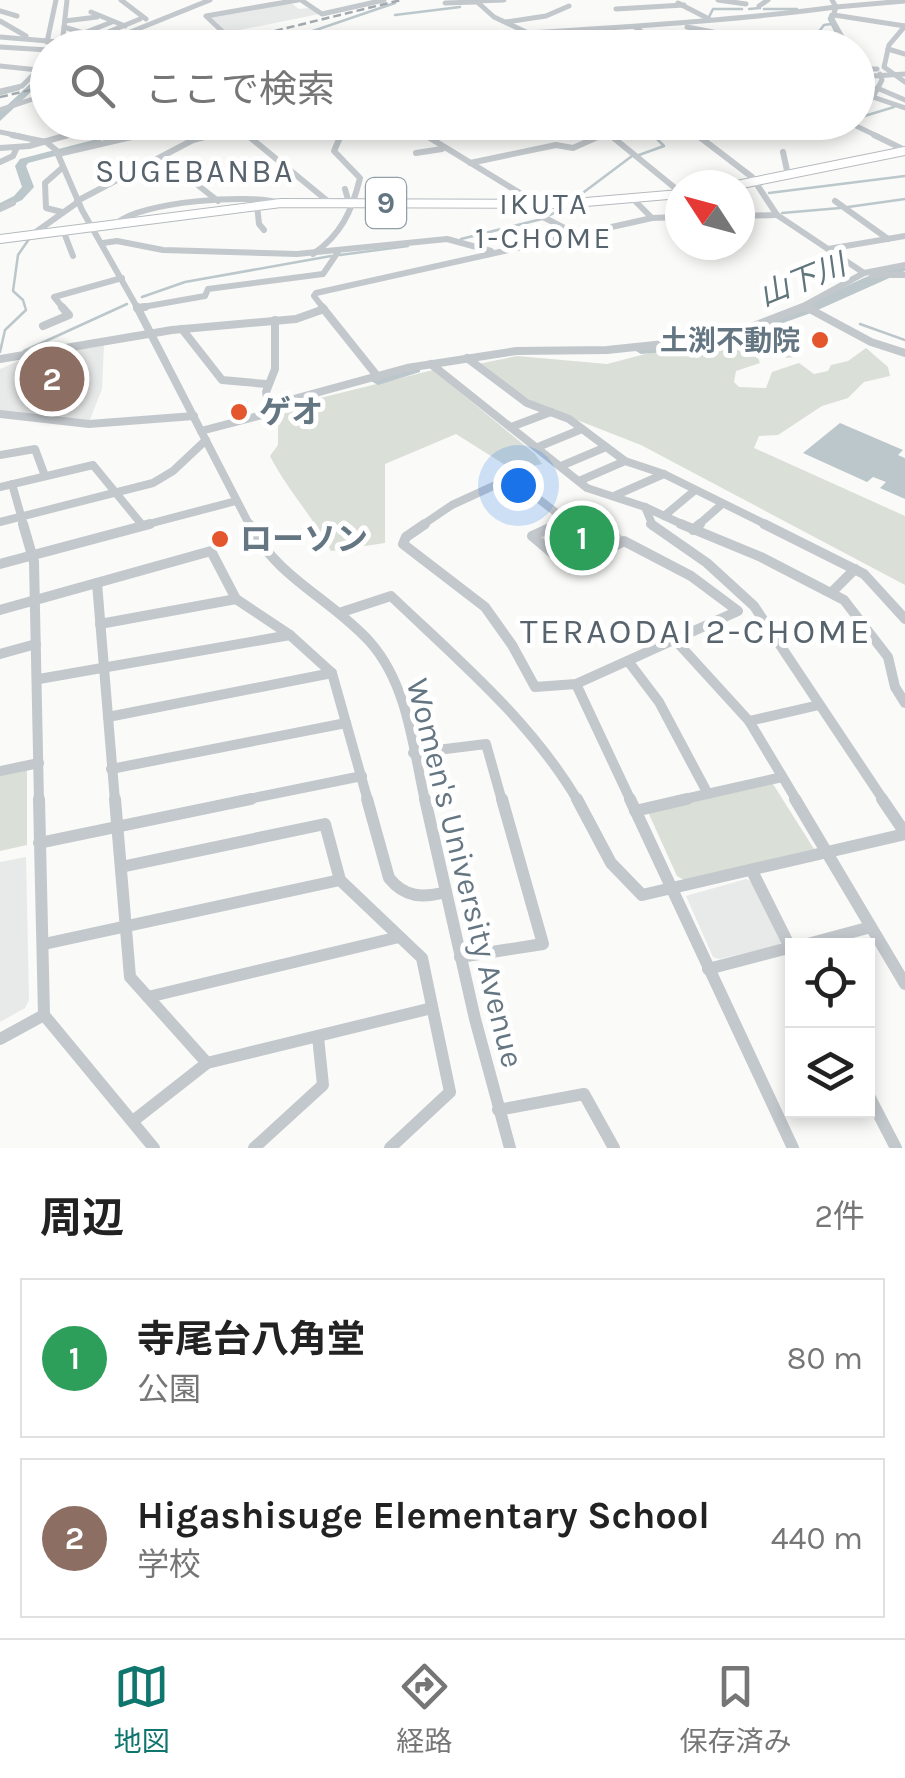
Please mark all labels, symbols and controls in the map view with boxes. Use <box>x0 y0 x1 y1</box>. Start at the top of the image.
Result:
search box <box>30 30 875 140</box>
icon: search <box>65 58 120 113</box>
text: ここで検索 <box>145 67 335 112</box>
district label: SUGEBANBA <box>95 153 295 190</box>
north arrow <box>665 170 755 260</box>
road number: 9 <box>366 178 406 228</box>
district label: IKUTA 1-CHOME <box>475 186 613 256</box>
water label: 山下川 <box>754 245 853 314</box>
place label: 土渕不動院 <box>660 324 800 357</box>
marker: 土渕不動院 <box>809 329 831 351</box>
pin: 2 <box>20 342 84 416</box>
place label: ゲオ <box>259 394 323 431</box>
marker: ゲオ <box>228 401 250 423</box>
your location <box>493 460 544 511</box>
pin: 1 <box>550 500 614 576</box>
place label: ローソン <box>240 521 368 558</box>
marker: ローソン <box>209 528 231 550</box>
district label: TERAODAI 2-CHOME <box>520 611 872 652</box>
street label: Women's University Avenue <box>399 675 531 1071</box>
map controls <box>785 938 875 1118</box>
button: locate <box>785 938 875 1028</box>
button: layers <box>785 1028 875 1118</box>
text: 周辺 <box>40 1193 124 1243</box>
text: 2件 <box>814 1198 865 1235</box>
text: 寺尾台八角堂 <box>137 1317 365 1362</box>
text: 1 <box>69 1340 80 1377</box>
text: 80 m <box>787 1340 863 1377</box>
text: 公園 <box>137 1371 201 1408</box>
text: Higashisuge Elementary School <box>137 1493 710 1538</box>
text: 2 <box>65 1520 84 1557</box>
text: 440 m <box>771 1520 863 1557</box>
text: 学校 <box>137 1546 201 1583</box>
tab: 地図 <box>113 1659 170 1759</box>
tab: 経路 <box>396 1659 453 1759</box>
tab: 保存済み <box>679 1659 792 1759</box>

